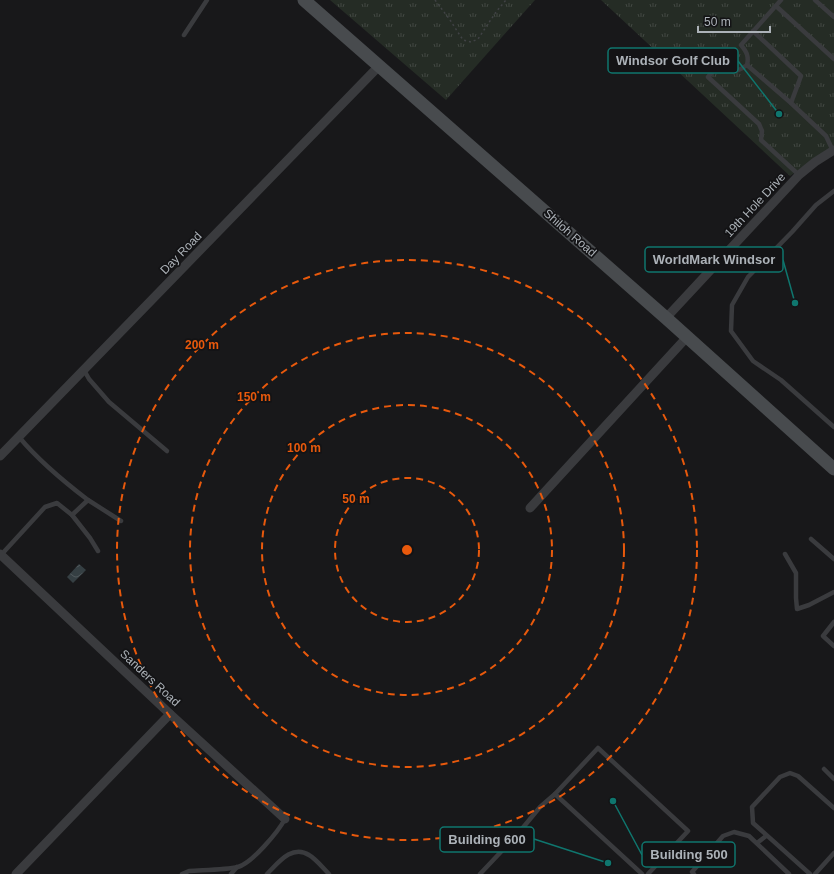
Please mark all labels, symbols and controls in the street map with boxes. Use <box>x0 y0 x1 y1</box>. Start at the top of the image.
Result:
scale bar <box>698 8 770 34</box>
text: 50 m <box>704 15 731 29</box>
callout: Windsor Golf Club <box>608 48 738 73</box>
text: Windsor Golf Club <box>616 53 730 68</box>
street label: 19th Hole Drive <box>722 170 789 240</box>
street label: Shiloh Road <box>541 206 599 260</box>
street label: Day Road <box>157 229 205 277</box>
callout: WorldMark Windsor <box>645 247 783 272</box>
text: WorldMark Windsor <box>653 252 775 267</box>
text: 200 m <box>185 338 219 352</box>
text: 150 m <box>237 390 271 404</box>
text: 100 m <box>287 441 321 455</box>
text: 50 m <box>342 492 370 506</box>
centre of rings <box>400 543 414 557</box>
street label: Sanders Road <box>117 647 183 709</box>
callout: Building 600 <box>440 827 534 852</box>
text: Building 600 <box>448 832 526 847</box>
callout: Building 500 <box>642 842 735 867</box>
text: Building 500 <box>650 847 728 862</box>

